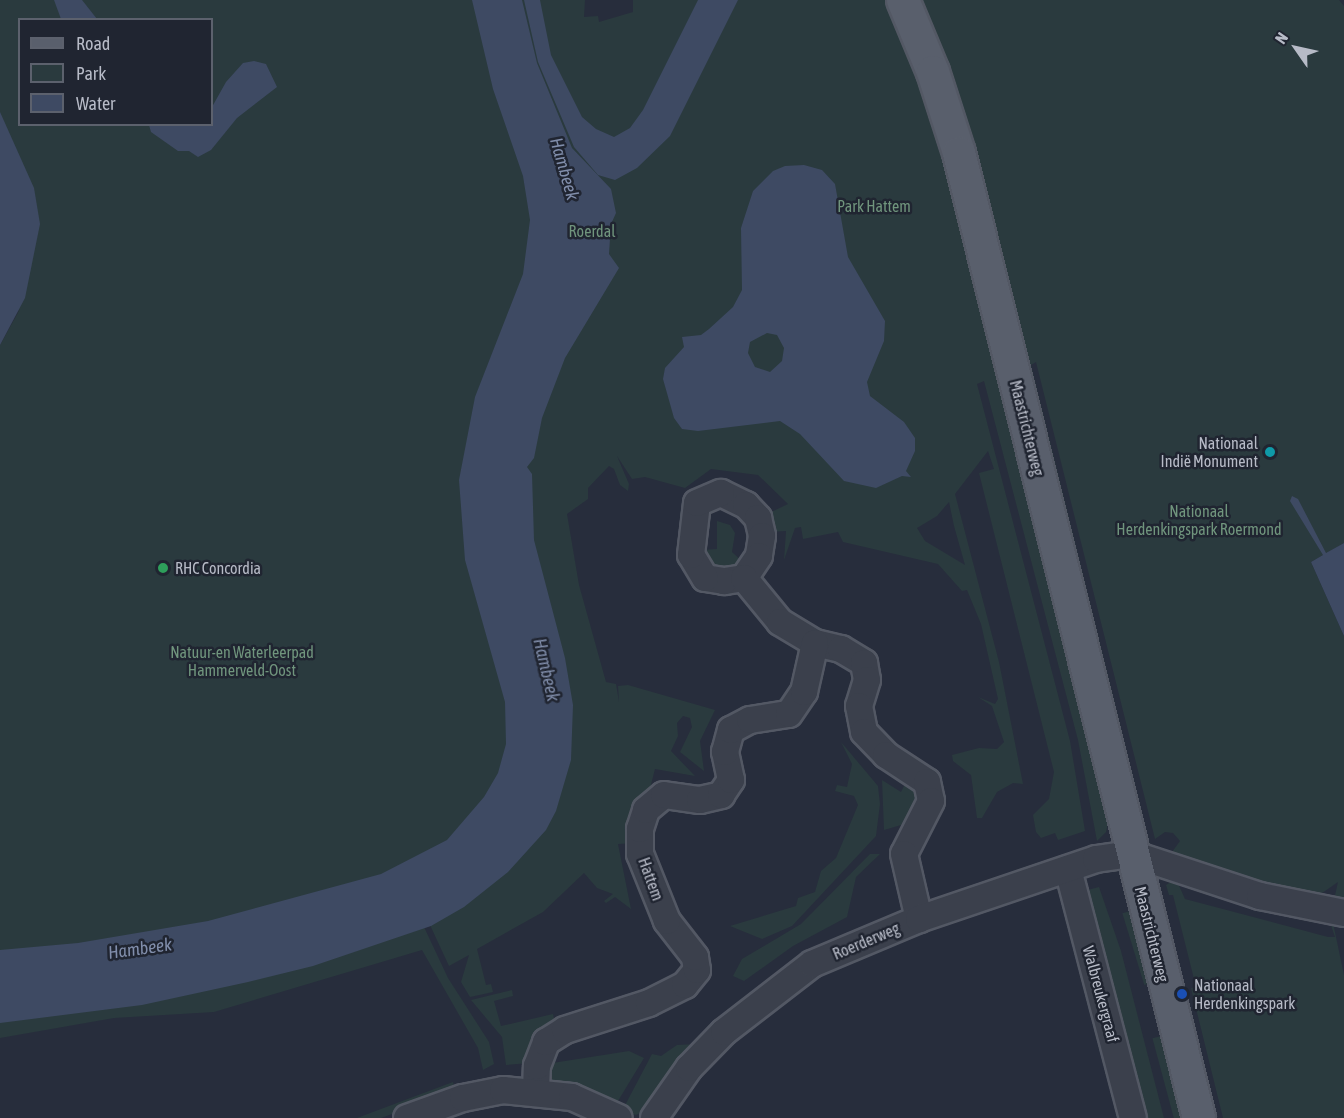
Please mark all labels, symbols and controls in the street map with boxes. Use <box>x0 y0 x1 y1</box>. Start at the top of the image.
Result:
legend <box>18 18 213 126</box>
north arrow <box>1266 18 1326 78</box>
text: N <box>1271 29 1291 47</box>
text: Road <box>76 33 110 54</box>
text: Park <box>76 63 106 84</box>
text: Water <box>76 93 115 114</box>
water label: Hambeek <box>545 135 583 203</box>
park label: Park Hattem <box>837 196 911 216</box>
park label: Roerdal <box>569 221 615 241</box>
street label: Maastrichterweg <box>1006 378 1048 478</box>
place label: Nationaal Indië Monument <box>1161 433 1258 471</box>
marker: Nationaal Indië Monument <box>1263 445 1277 459</box>
park label: Nationaal Herdenkingspark Roermond <box>1116 501 1282 539</box>
place label: RHC Concordia <box>175 558 261 578</box>
marker: RHC Concordia <box>156 561 170 575</box>
water label: Hambeek <box>528 636 564 704</box>
park label: Natuur-en Waterleerpad Hammerveld-Oost <box>170 642 314 680</box>
street label: Hattem <box>634 855 668 903</box>
street label: Maastrichterweg <box>1131 884 1173 984</box>
street label: Roerderweg <box>830 918 902 964</box>
water label: Hambeek <box>107 934 173 964</box>
street label: Walbreukergraaf <box>1079 944 1123 1044</box>
place label: Nationaal Herdenkingspark <box>1194 975 1295 1013</box>
marker: Nationaal Herdenkingspark <box>1175 987 1189 1001</box>

